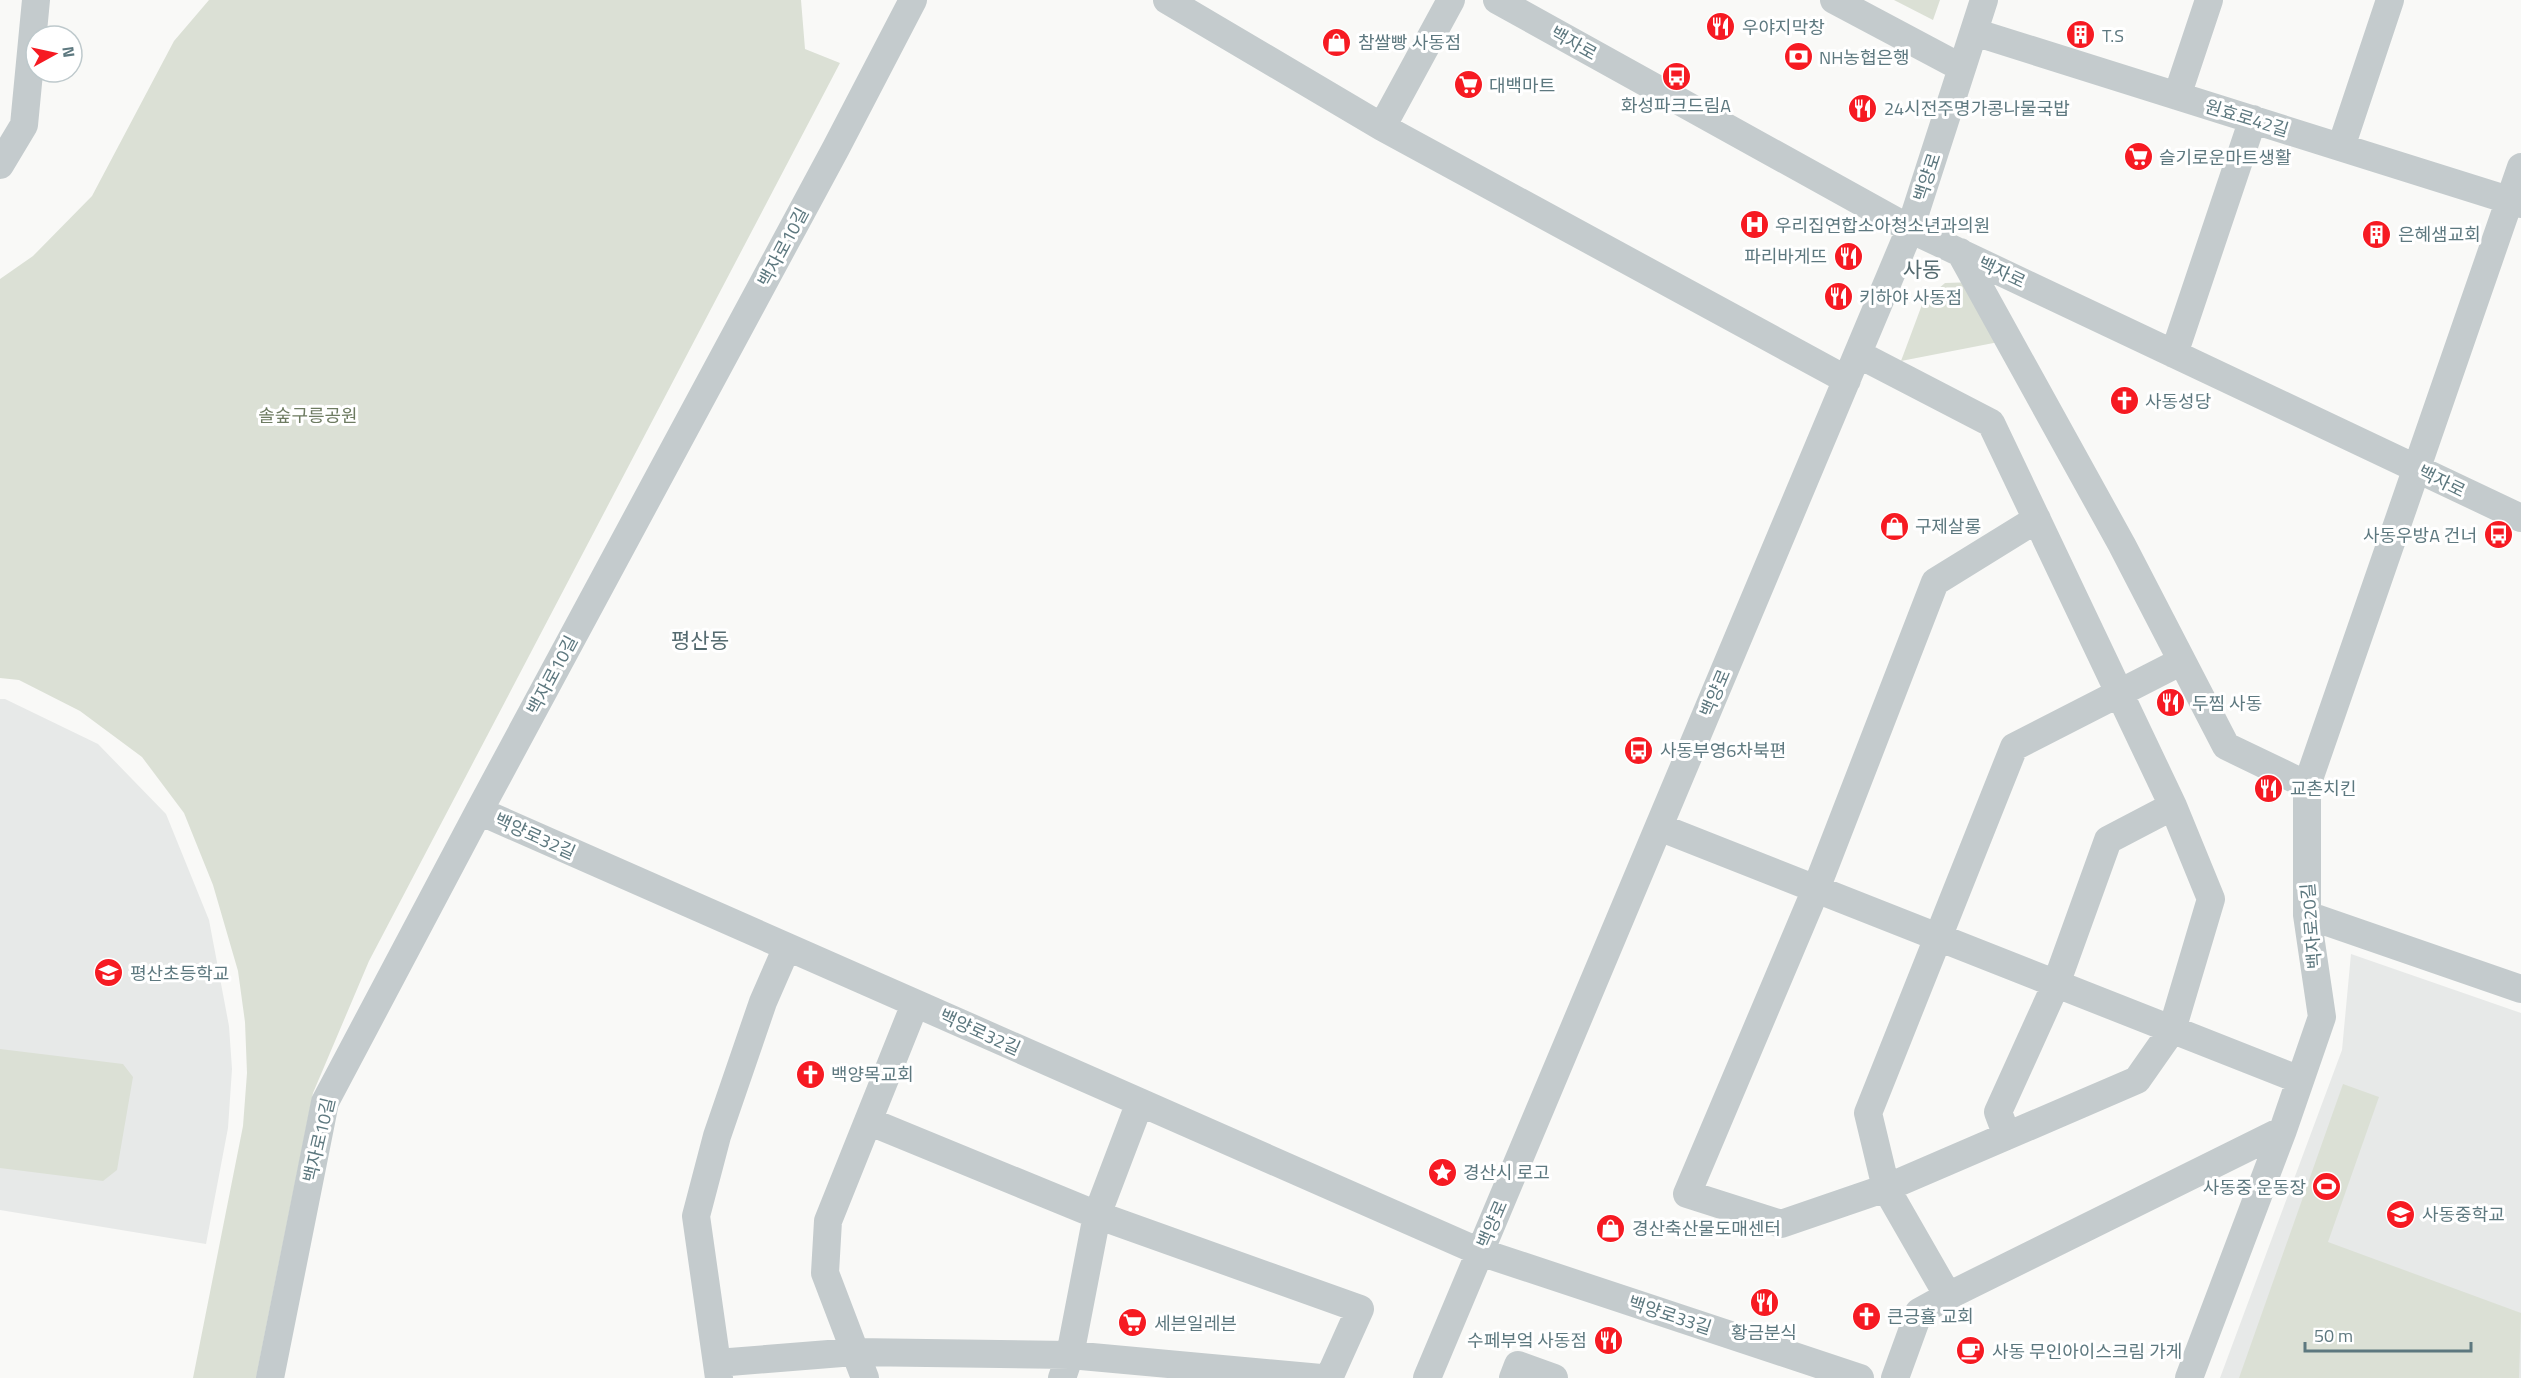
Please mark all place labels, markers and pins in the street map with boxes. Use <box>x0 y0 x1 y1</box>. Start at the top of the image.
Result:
restaurant icon: 우야지막창 <box>1705 11 1737 43</box>
place label: 우야지막창 <box>1742 14 1825 41</box>
building icon: T.S <box>2065 19 2097 51</box>
place label: T.S <box>2102 22 2124 49</box>
shop icon: 참쌀빵 사동점 <box>1321 26 1353 58</box>
place label: 참쌀빵 사동점 <box>1358 29 1461 56</box>
bank icon: NH농협은행 <box>1782 41 1814 73</box>
place label: NH농협은행 <box>1819 44 1910 71</box>
bus stop icon: 화성파크드림A <box>1660 60 1692 92</box>
supermarket icon: 대백마트 <box>1452 69 1484 101</box>
place label: 대백마트 <box>1489 72 1555 99</box>
place label: 화성파크드림A <box>1621 92 1731 119</box>
restaurant icon: 24시전주명가콩나물국밥 <box>1847 92 1879 124</box>
place label: 24시전주명가콩나물국밥 <box>1884 95 2070 122</box>
supermarket icon: 슬기로운마트생활 <box>2122 141 2154 173</box>
place label: 슬기로운마트생활 <box>2159 144 2291 171</box>
hospital icon: 우리집연합소아청소년과의원 <box>1738 209 1770 241</box>
place label: 우리집연합소아청소년과의원 <box>1775 212 1990 239</box>
building icon: 은혜샘교회 <box>2361 218 2393 250</box>
place label: 은혜샘교회 <box>2398 221 2481 248</box>
restaurant icon: 파리바게뜨 <box>1832 240 1864 272</box>
place label: 파리바게뜨 <box>1744 243 1827 270</box>
restaurant icon: 키하야 사동점 <box>1822 281 1854 313</box>
place label: 키하야 사동점 <box>1859 284 1962 311</box>
church icon: 사동성당 <box>2108 385 2140 417</box>
place label: 사동성당 <box>2145 388 2211 415</box>
shop icon: 구제살롱 <box>1878 510 1910 542</box>
place label: 구제살롱 <box>1915 513 1981 540</box>
bus stop icon: 사동우방A 건너 <box>2482 519 2514 551</box>
place label: 사동우방A 건너 <box>2363 522 2477 549</box>
restaurant icon: 두찜 사동 <box>2155 687 2187 719</box>
place label: 두찜 사동 <box>2192 690 2262 717</box>
bus stop icon: 사동부영6차북편 <box>1623 734 1655 766</box>
place label: 사동부영6차북편 <box>1660 737 1786 764</box>
restaurant icon: 교촌치킨 <box>2253 772 2285 804</box>
place label: 교촌치킨 <box>2290 775 2356 802</box>
school or university icon: 평산초등학교 <box>93 957 125 989</box>
place label: 평산초등학교 <box>130 960 229 987</box>
church icon: 백양목교회 <box>794 1058 826 1090</box>
place label: 백양목교회 <box>831 1061 914 1088</box>
place icon: 경산시 로고 <box>1426 1156 1458 1188</box>
place label: 경산시 로고 <box>1463 1159 1550 1186</box>
sports icon: 사동중 운동장 <box>2311 1171 2343 1203</box>
place label: 사동중 운동장 <box>2203 1174 2306 1201</box>
school or university icon: 사동중학교 <box>2385 1198 2417 1230</box>
place label: 사동중학교 <box>2422 1201 2505 1228</box>
shop icon: 경산축산물도매센터 <box>1595 1212 1627 1244</box>
place label: 경산축산물도매센터 <box>1632 1215 1781 1242</box>
restaurant icon: 황금분식 <box>1748 1287 1780 1319</box>
church icon: 큰긍휼 교회 <box>1850 1300 1882 1332</box>
place label: 큰긍휼 교회 <box>1887 1303 1974 1330</box>
supermarket icon: 세븐일레븐 <box>1117 1307 1149 1339</box>
place label: 세븐일레븐 <box>1154 1310 1237 1337</box>
place label: 황금분식 <box>1731 1319 1797 1346</box>
restaurant icon: 수페부엌 사동점 <box>1592 1324 1624 1356</box>
place label: 수페부엌 사동점 <box>1467 1327 1587 1354</box>
cafe icon: 사동 무인아이스크림 가게 <box>1955 1335 1987 1367</box>
place label: 사동 무인아이스크림 가게 <box>1992 1338 2182 1365</box>

